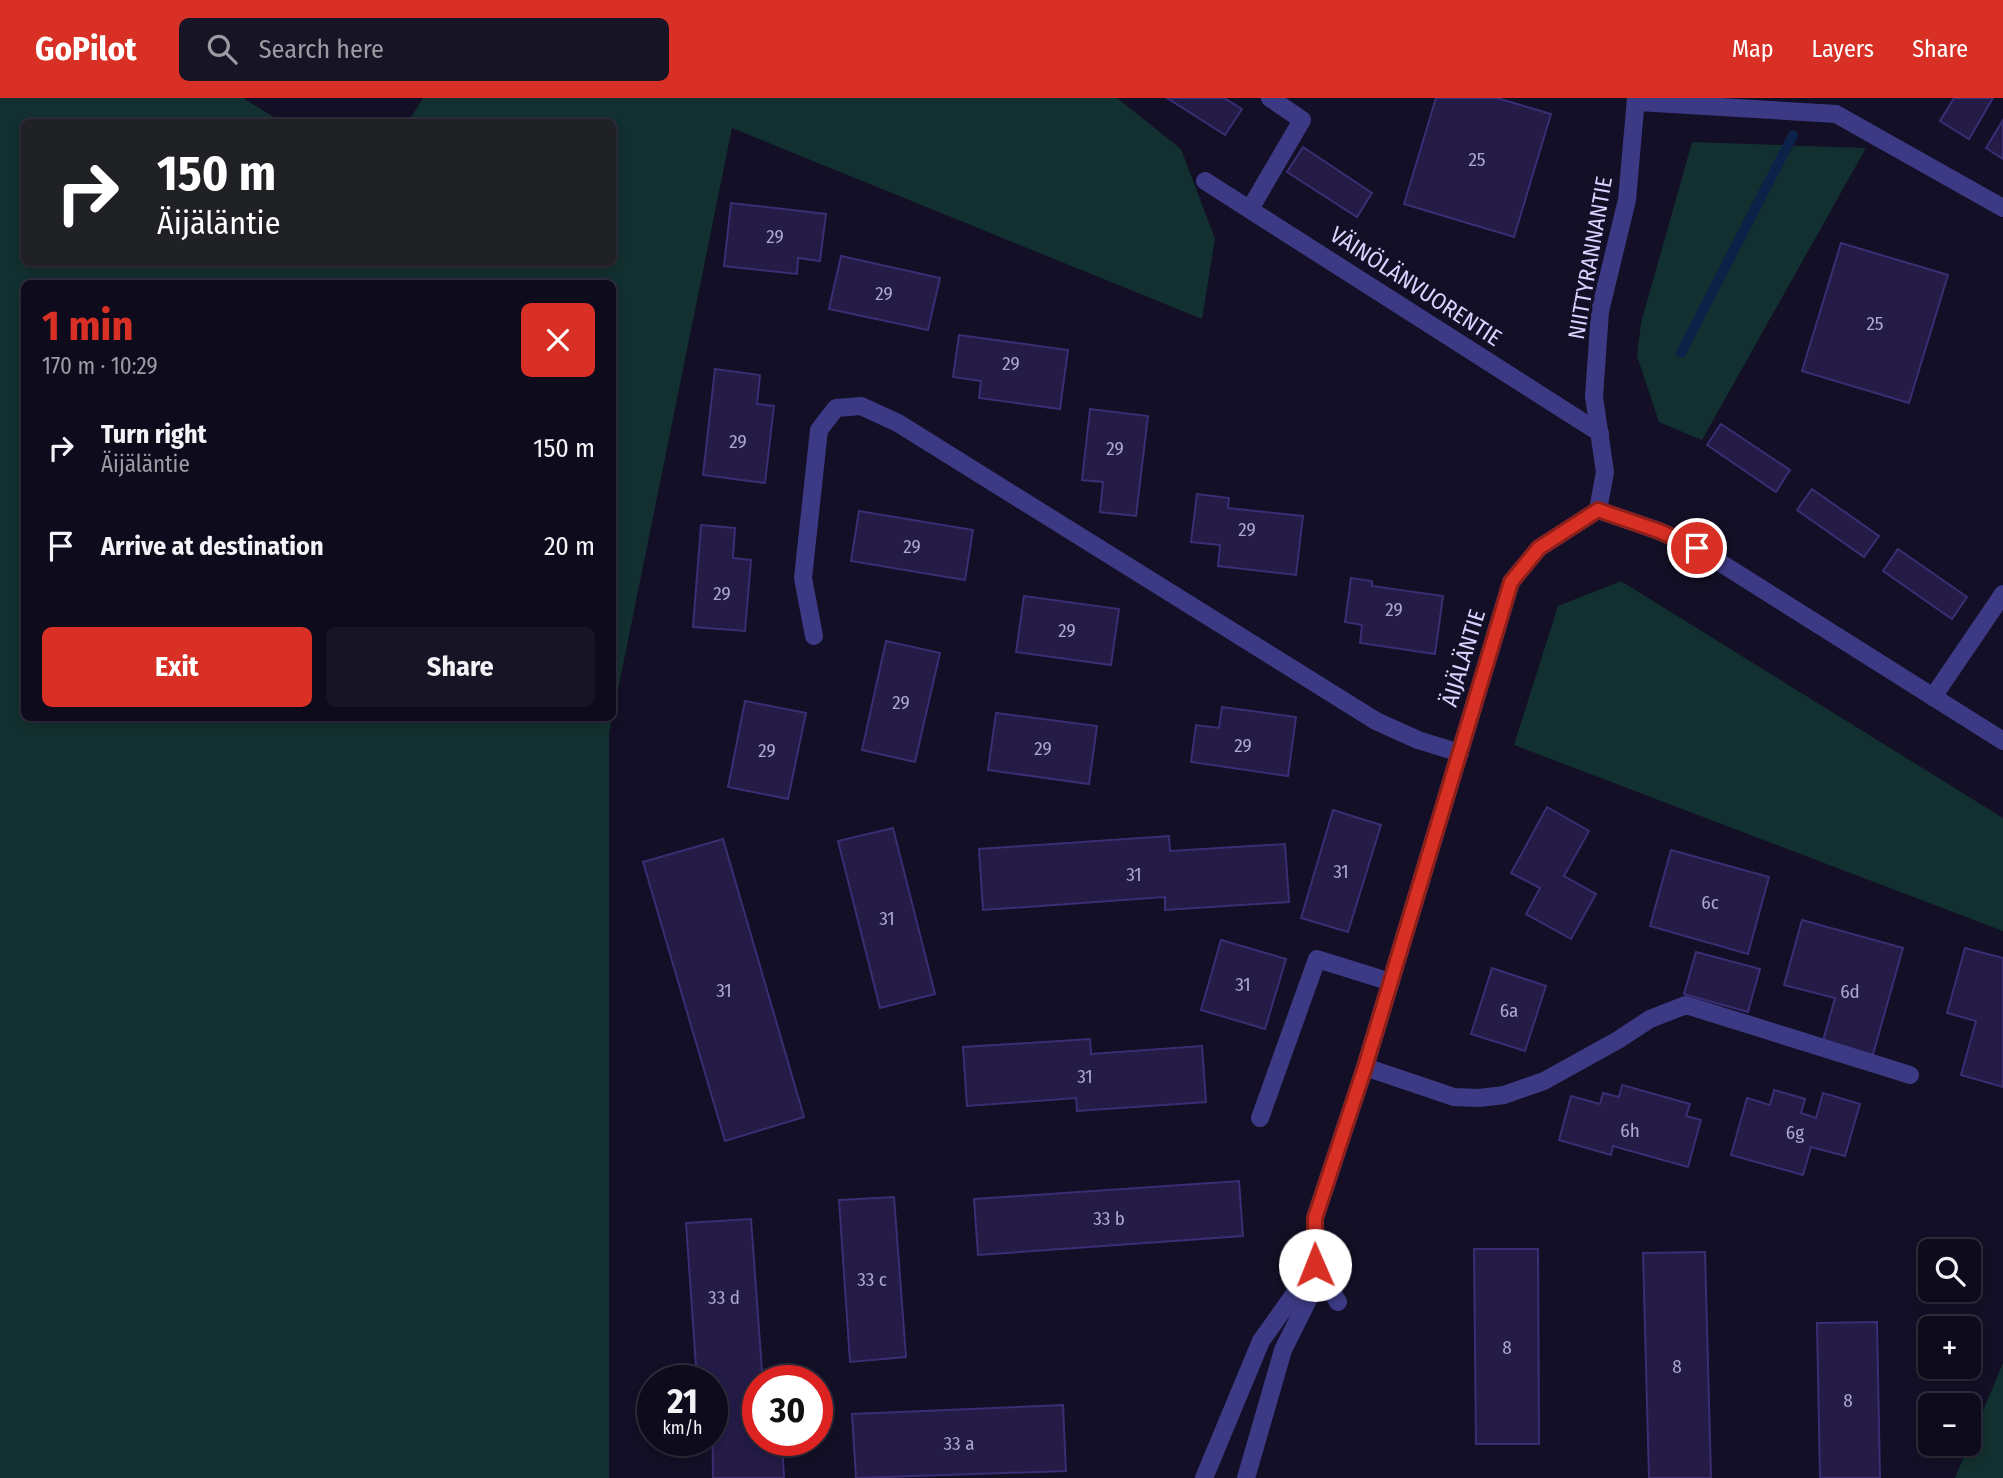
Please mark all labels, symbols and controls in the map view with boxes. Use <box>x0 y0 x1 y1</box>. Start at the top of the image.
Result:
search box <box>179 18 669 81</box>
text: GoPilot <box>35 29 137 69</box>
icon: search <box>203 30 241 68</box>
text: Search here <box>259 34 384 65</box>
text: Map <box>1732 35 1774 63</box>
text: Layers <box>1812 35 1874 63</box>
text: Share <box>1912 35 1968 63</box>
text: 150 m <box>157 144 276 203</box>
icon: right <box>42 147 133 238</box>
house number: 25 <box>1468 148 1486 171</box>
street label: NIITTYRANNANTIE <box>1562 174 1618 342</box>
text: Äijäläntie <box>157 204 281 242</box>
street label: VÄINÖLÄNVUORENTIE <box>1325 220 1507 352</box>
house number: 29 <box>766 225 784 248</box>
house number: 29 <box>875 282 893 305</box>
text: 1 min <box>42 301 133 351</box>
button: close <box>521 303 595 377</box>
house number: 25 <box>1866 312 1884 335</box>
text: 170 m · 10:29 <box>42 352 158 380</box>
house number: 29 <box>1002 352 1020 375</box>
text: Turn right <box>101 419 207 450</box>
icon: right <box>42 429 80 467</box>
house number: 29 <box>729 430 747 453</box>
text: 150 m <box>533 433 595 464</box>
house number: 29 <box>1106 437 1124 460</box>
text: Äijäläntie <box>101 450 190 478</box>
house number: 29 <box>1238 518 1256 541</box>
pin <box>1667 518 1727 578</box>
icon: arrive <box>42 527 80 565</box>
icon: arrive <box>1678 529 1716 567</box>
text: Arrive at destination <box>101 531 324 562</box>
text: 20 m <box>544 531 595 562</box>
house number: 29 <box>903 535 921 558</box>
house number: 29 <box>713 582 731 605</box>
house number: 29 <box>1385 598 1403 621</box>
street label: ÄIJÄLÄNTIE <box>1435 606 1491 710</box>
house number: 29 <box>1058 619 1076 642</box>
button: Exit <box>42 627 312 707</box>
button: Share <box>326 627 595 707</box>
house number: 29 <box>892 691 910 714</box>
house number: 29 <box>1234 734 1252 757</box>
house number: 29 <box>1034 737 1052 760</box>
house number: 29 <box>758 739 776 762</box>
house number: 31 <box>1333 860 1349 883</box>
house number: 31 <box>1126 863 1142 886</box>
house number: 6c <box>1701 891 1719 914</box>
house number: 31 <box>879 907 895 930</box>
house number: 31 <box>1235 973 1251 996</box>
house number: 31 <box>716 979 732 1002</box>
house number: 6d <box>1840 980 1860 1003</box>
house number: 6a <box>1500 999 1518 1022</box>
house number: 31 <box>1077 1065 1093 1088</box>
house number: 6h <box>1620 1119 1640 1142</box>
house number: 6g <box>1786 1121 1804 1144</box>
house number: 33 b <box>1093 1207 1125 1230</box>
position arrow <box>1278 1228 1352 1302</box>
map controls <box>1918 1239 1981 1456</box>
button: search <box>1918 1239 1981 1302</box>
house number: 33 c <box>857 1268 887 1291</box>
house number: 33 d <box>708 1286 740 1309</box>
button: + <box>1918 1316 1981 1379</box>
house number: 8 <box>1502 1336 1512 1359</box>
house number: 8 <box>1672 1355 1682 1378</box>
speed limit sign: 30 <box>742 1365 833 1456</box>
text: 21 <box>667 1380 698 1422</box>
house number: 8 <box>1843 1389 1853 1412</box>
button: − <box>1918 1393 1981 1456</box>
text: km/h <box>662 1417 703 1439</box>
house number: 33 a <box>944 1432 974 1455</box>

